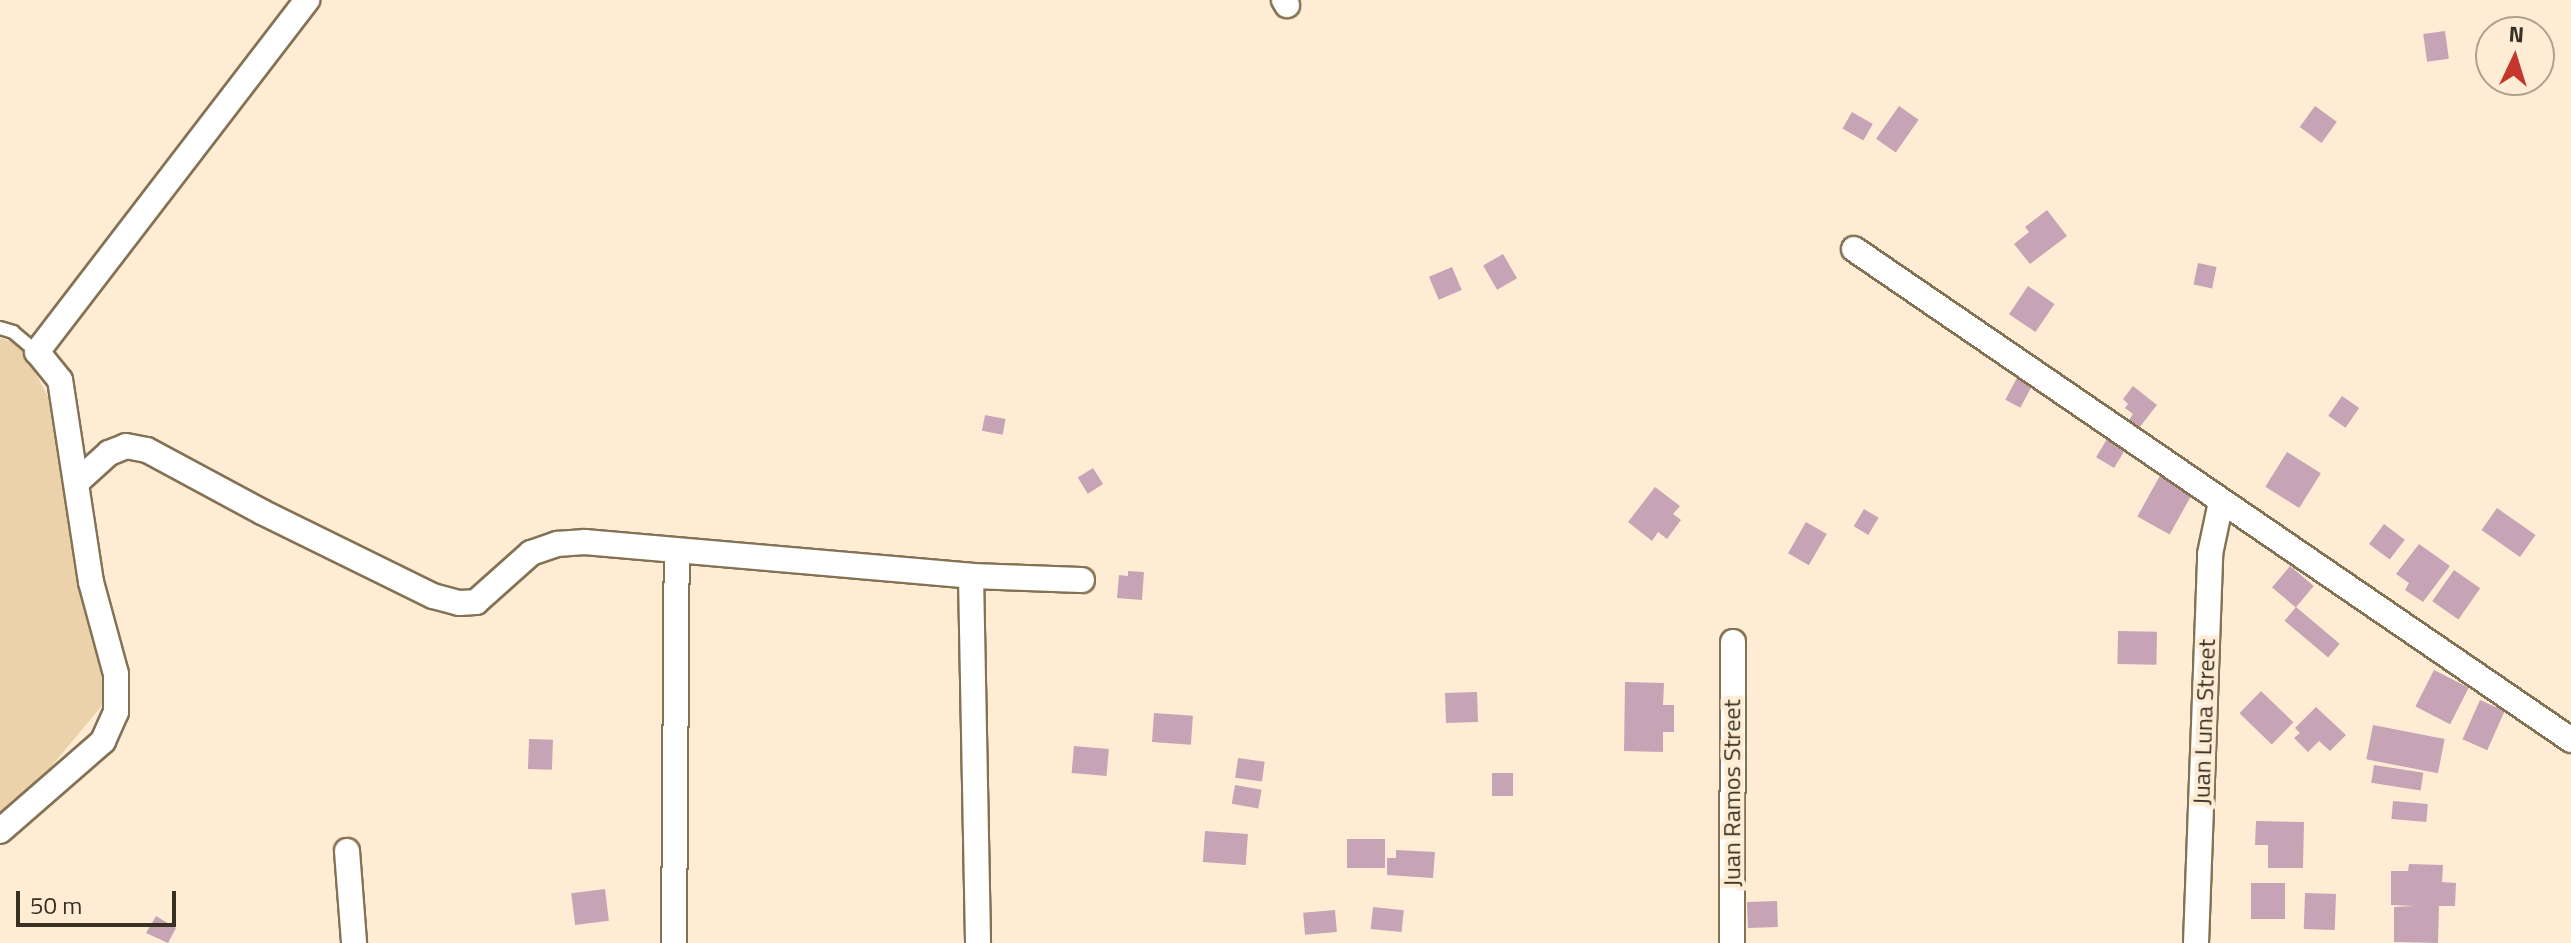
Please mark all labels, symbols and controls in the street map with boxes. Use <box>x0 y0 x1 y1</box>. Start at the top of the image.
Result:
north arrow <box>2475 16 2555 96</box>
text: N <box>2508 17 2525 52</box>
street label: Juan Luna Street <box>2187 639 2221 805</box>
street label: Juan Ramos Street <box>1718 699 1746 887</box>
scale bar <box>20 875 180 925</box>
text: 50 m <box>30 887 82 923</box>

